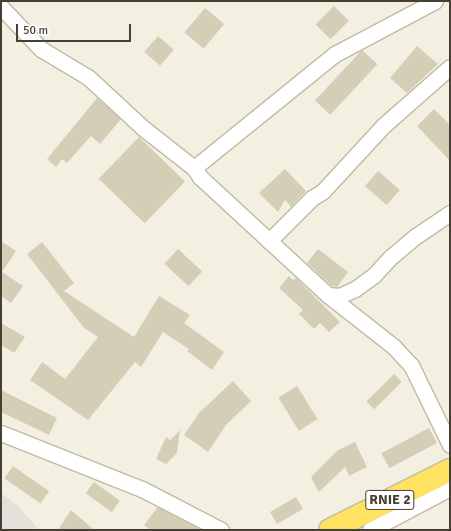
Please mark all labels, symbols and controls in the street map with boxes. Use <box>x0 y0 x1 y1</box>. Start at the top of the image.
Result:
scale bar <box>18 16 133 42</box>
text: 50 m <box>23 23 48 38</box>
road number: RNIE 2 <box>365 488 415 512</box>

